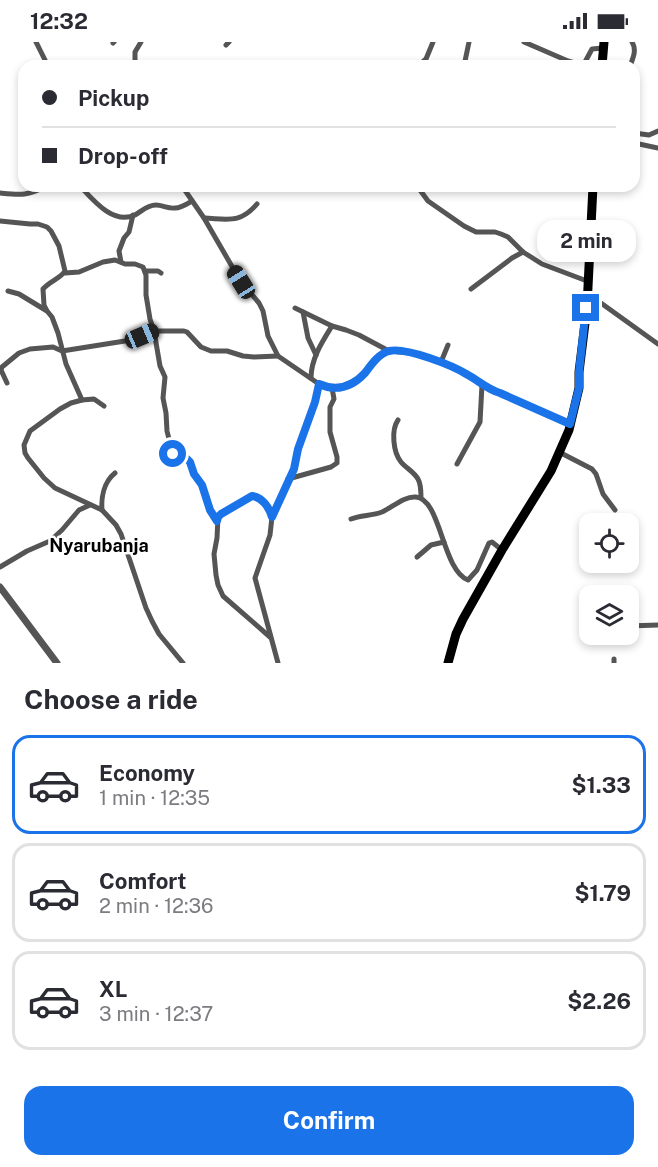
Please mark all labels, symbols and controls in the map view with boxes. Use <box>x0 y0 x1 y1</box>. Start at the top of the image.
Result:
text: 12:32 <box>30 8 88 34</box>
text: Pickup <box>78 85 149 111</box>
text: Drop-off <box>78 143 168 169</box>
callout: 2 min <box>536 221 636 263</box>
text: 2 min <box>560 229 613 253</box>
car <box>224 262 258 302</box>
route end <box>572 294 599 321</box>
car <box>122 321 162 351</box>
route start <box>159 440 186 467</box>
map controls <box>579 513 639 645</box>
button: locate <box>579 513 639 573</box>
district label: Nyarubanja <box>49 535 149 556</box>
button: layers <box>579 585 639 645</box>
text: Choose a ride <box>24 683 198 715</box>
icon: car <box>27 758 81 812</box>
text: Economy <box>99 760 195 786</box>
text: $1.33 <box>571 772 631 798</box>
text: 1 min · 12:35 <box>99 786 210 810</box>
icon: car <box>27 866 81 920</box>
text: Comfort <box>99 868 186 894</box>
text: $1.79 <box>574 880 631 906</box>
text: 2 min · 12:36 <box>99 894 213 918</box>
icon: car <box>27 974 81 1028</box>
text: XL <box>99 976 127 1002</box>
text: $2.26 <box>567 988 631 1014</box>
text: 3 min · 12:37 <box>99 1002 213 1026</box>
button: Confirm <box>24 1086 634 1155</box>

